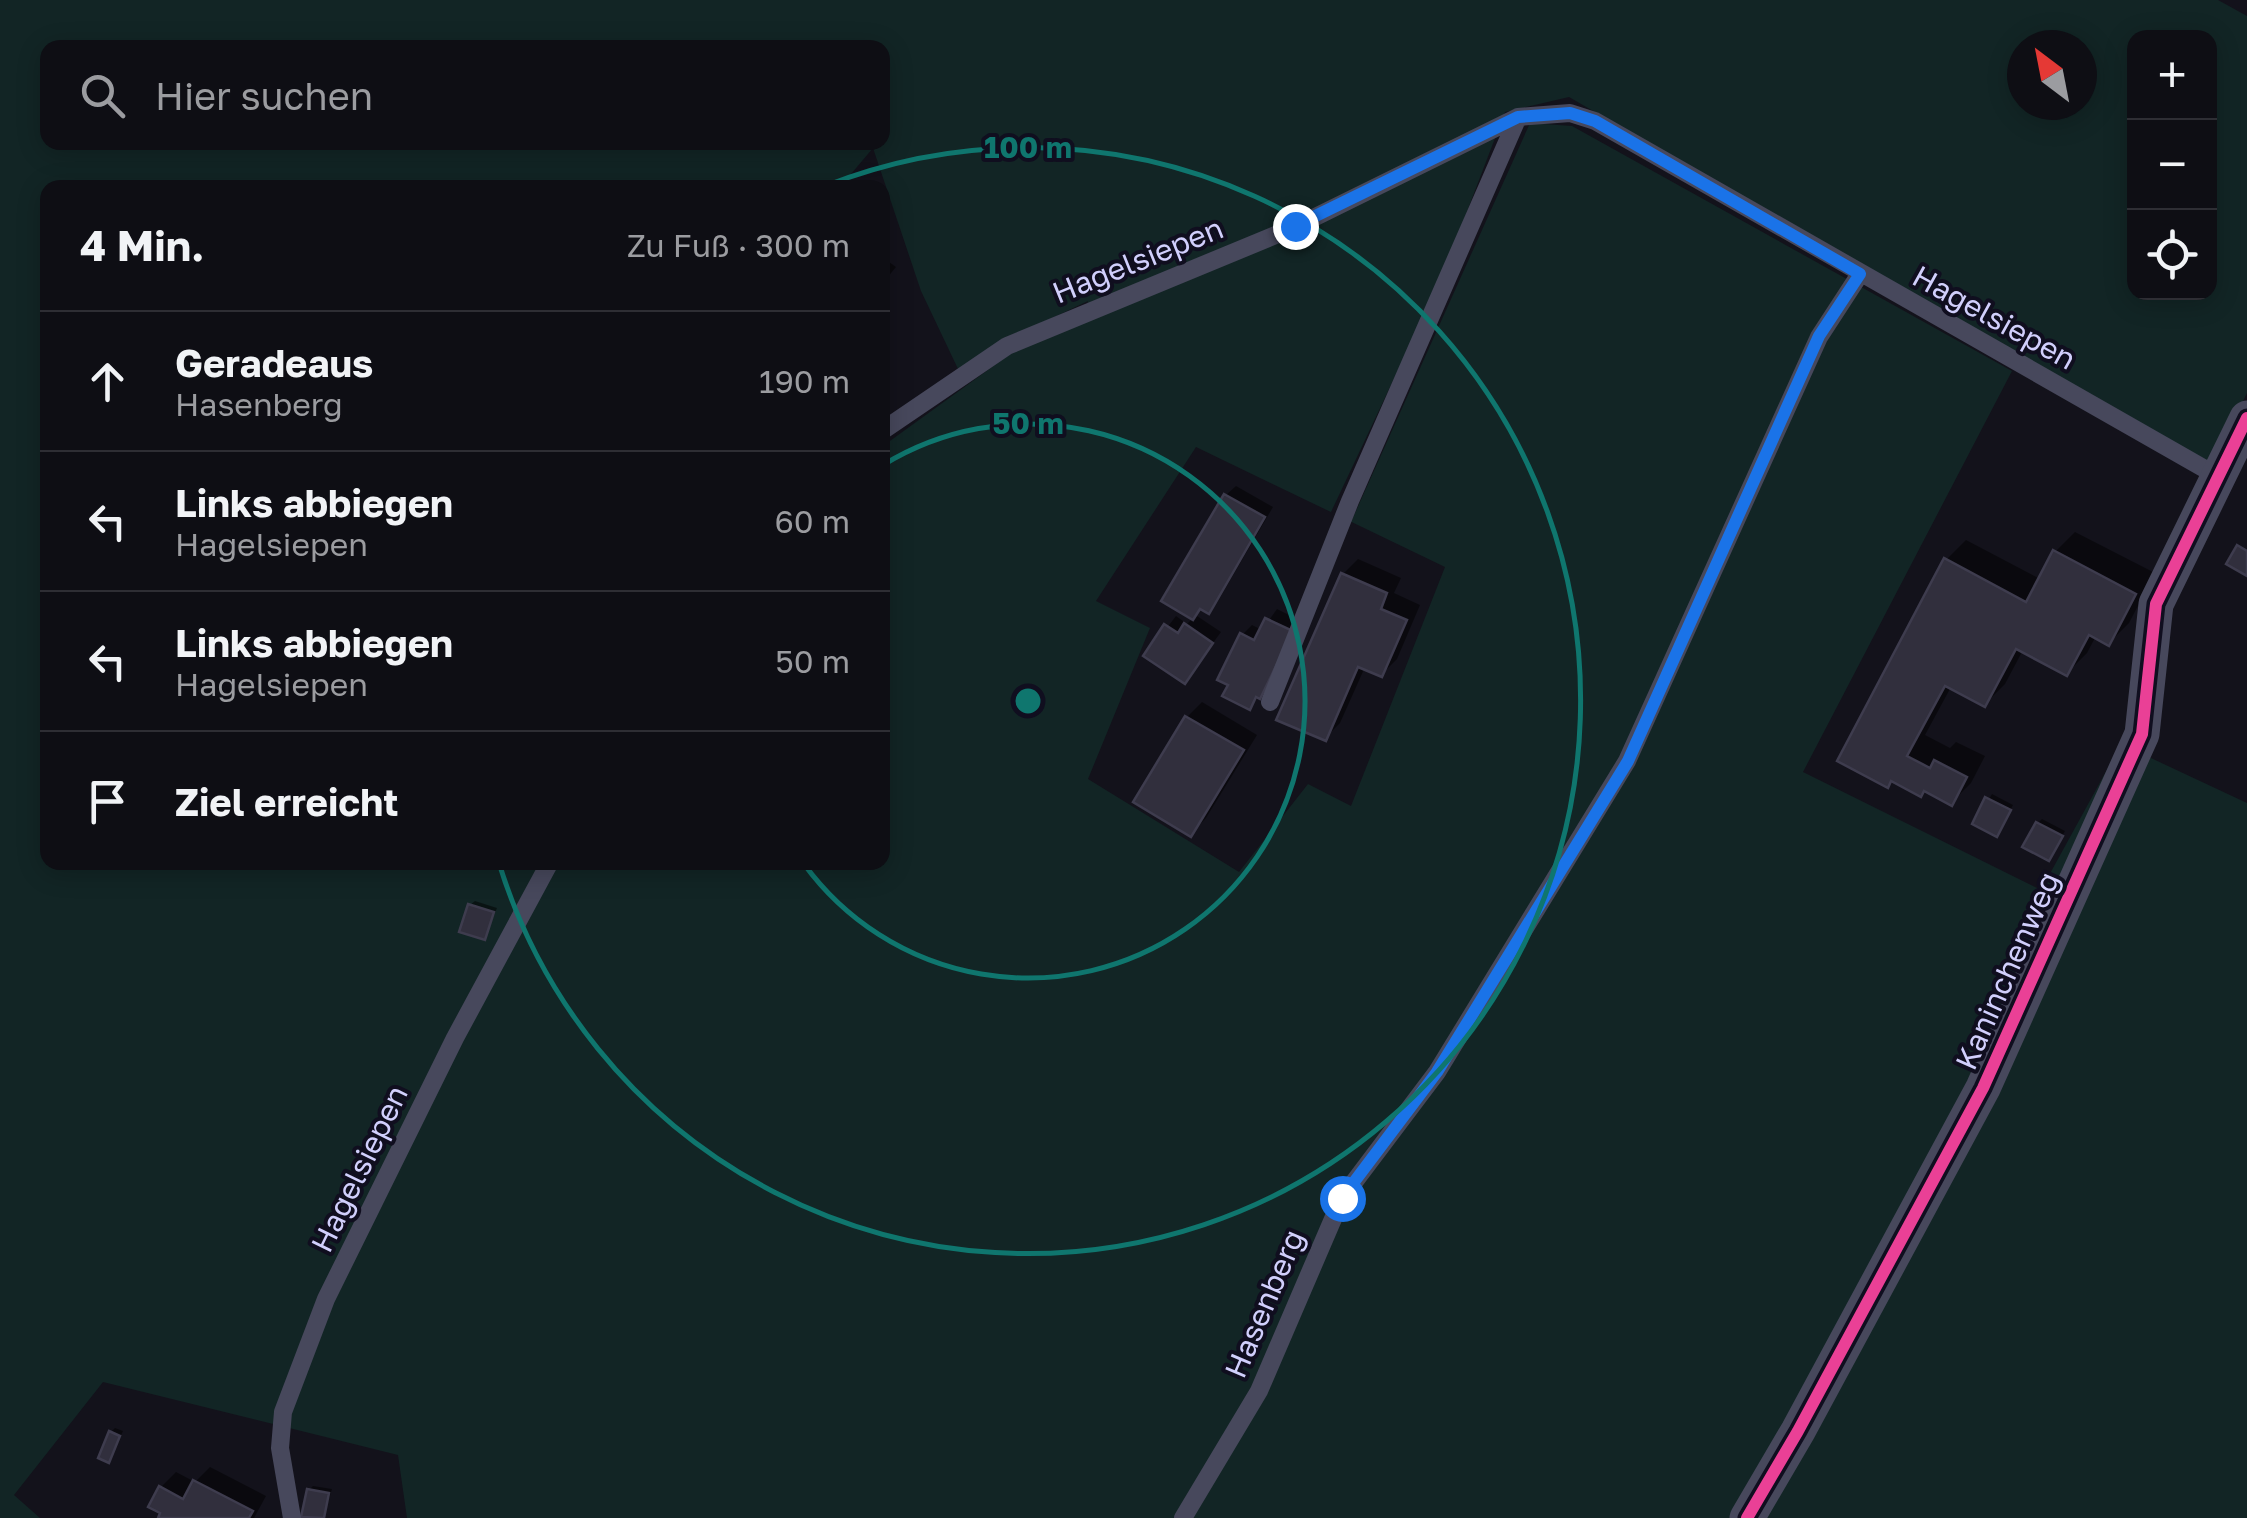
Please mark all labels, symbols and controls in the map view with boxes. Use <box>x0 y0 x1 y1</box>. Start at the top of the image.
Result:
north arrow <box>2007 30 2097 120</box>
map controls <box>2127 30 2217 300</box>
button: + <box>2127 30 2217 120</box>
search box <box>40 40 890 150</box>
icon: search <box>75 68 130 123</box>
text: Hier suchen <box>155 73 373 118</box>
button: − <box>2127 120 2217 210</box>
text: 100 m <box>984 129 1072 165</box>
route end <box>1273 204 1319 250</box>
street label: Hagelsiepen <box>1047 210 1228 311</box>
button: locate <box>2127 210 2217 300</box>
text: 4 Min. <box>80 220 205 270</box>
text: Zu Fuß · 300 m <box>627 226 850 264</box>
street label: Hagelsiepen <box>1907 258 2082 377</box>
text: Geradeaus <box>175 340 373 385</box>
icon: ahead <box>80 354 135 409</box>
text: 190 m <box>759 362 850 400</box>
text: Hasenberg <box>175 385 343 423</box>
text: 50 m <box>992 405 1064 441</box>
text: Links abbiegen <box>175 480 453 525</box>
icon: left <box>80 494 135 549</box>
text: 60 m <box>774 502 850 540</box>
text: Hagelsiepen <box>175 525 368 563</box>
text: Links abbiegen <box>175 620 453 665</box>
icon: left <box>80 634 135 689</box>
text: 50 m <box>775 642 850 680</box>
text: Hagelsiepen <box>175 665 368 703</box>
centre of rings <box>1010 683 1046 719</box>
icon: arrive <box>80 774 135 829</box>
text: Ziel erreicht <box>175 779 398 824</box>
street label: Kaninchenweg <box>1947 866 2067 1075</box>
street label: Hagelsiepen <box>303 1079 415 1258</box>
route start <box>1320 1176 1366 1222</box>
street label: Hasenberg <box>1217 1224 1311 1383</box>

